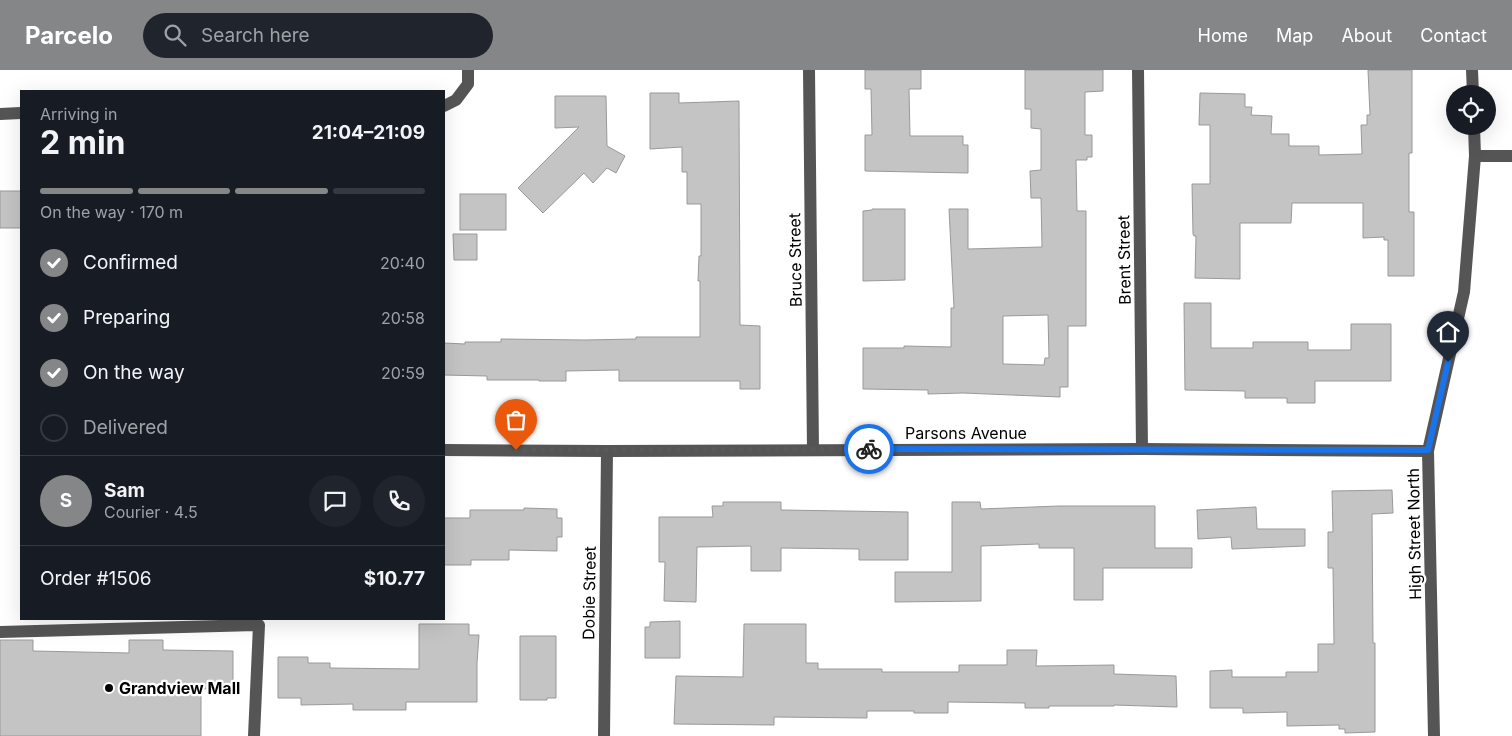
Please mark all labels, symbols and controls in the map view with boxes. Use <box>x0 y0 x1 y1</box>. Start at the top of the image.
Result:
search box <box>143 13 493 58</box>
text: Parcelo <box>25 21 113 50</box>
icon: search <box>161 21 189 49</box>
text: Search here <box>201 24 310 47</box>
text: Home <box>1198 25 1248 46</box>
text: Map <box>1276 25 1313 46</box>
text: About <box>1341 25 1392 46</box>
text: Contact <box>1420 25 1487 46</box>
map controls <box>1446 85 1496 135</box>
button: locate <box>1446 85 1496 135</box>
text: Arriving in <box>40 104 117 124</box>
text: 21:04–21:09 <box>312 121 425 144</box>
text: 2 min <box>40 123 126 162</box>
text: On the way · 170 m <box>40 202 183 222</box>
street label: Bruce Street <box>784 213 806 307</box>
street label: Brent Street <box>1113 215 1135 305</box>
icon: check <box>40 249 68 277</box>
text: Confirmed <box>83 251 178 274</box>
text: 20:40 <box>380 253 425 273</box>
icon: check <box>40 304 68 332</box>
text: Preparing <box>83 306 170 329</box>
text: 20:58 <box>381 308 425 328</box>
pin <box>1427 311 1469 362</box>
icon: home <box>1434 318 1462 346</box>
icon: check <box>40 359 68 387</box>
text: On the way <box>83 361 185 384</box>
text: 20:59 <box>381 363 425 383</box>
pin <box>495 399 537 450</box>
icon: bag <box>502 406 530 434</box>
text: Delivered <box>83 416 168 439</box>
street label: Parsons Avenue <box>905 423 1027 443</box>
courier <box>844 424 894 474</box>
icon: bike <box>855 435 883 463</box>
street label: High Street North <box>1403 468 1425 600</box>
button: chat <box>309 475 361 527</box>
button: phone <box>373 475 425 527</box>
text: Sam <box>104 479 145 502</box>
text: S <box>60 489 72 512</box>
text: Courier · 4.5 <box>104 502 198 522</box>
street label: Dobie Street <box>578 546 600 640</box>
text: Order #1506 <box>40 567 152 590</box>
text: $10.77 <box>364 567 425 590</box>
place label: Grandview Mall <box>119 678 240 698</box>
marker: Grandview Mall <box>103 682 115 694</box>

